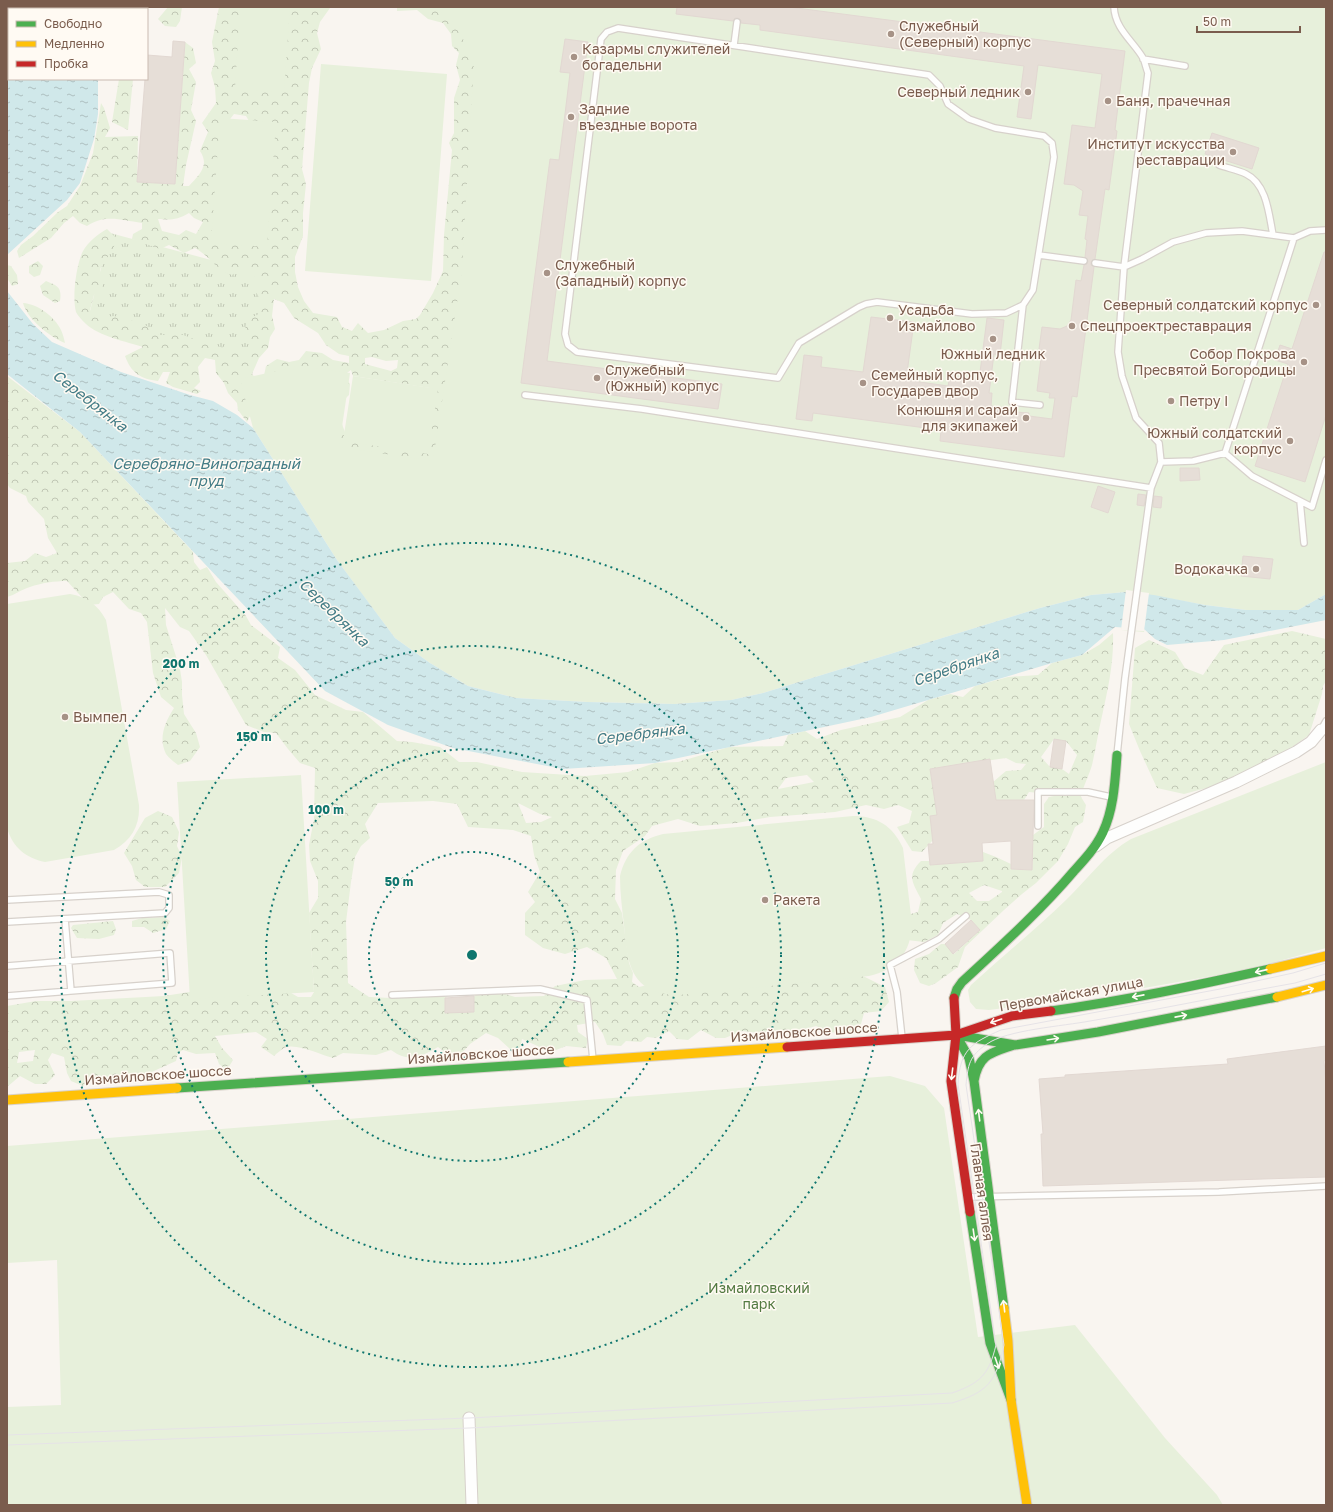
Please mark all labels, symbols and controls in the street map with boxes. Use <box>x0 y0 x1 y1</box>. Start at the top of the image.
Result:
legend <box>8 8 148 80</box>
scale bar <box>1197 8 1300 34</box>
text: 50 m <box>1203 14 1231 29</box>
text: Свободно <box>44 16 102 31</box>
place label: Служебный (Северный) корпус <box>899 17 1031 50</box>
marker: Служебный (Северный) корпус <box>886 29 896 39</box>
text: Медленно <box>44 36 104 51</box>
place label: Казармы служителей богадельни <box>582 40 730 73</box>
marker: Казармы служителей богадельни <box>569 52 579 62</box>
text: Пробка <box>44 56 88 71</box>
place label: Северный ледник <box>897 83 1020 100</box>
marker: Северный ледник <box>1023 87 1033 97</box>
place label: Баня, прачечная <box>1116 92 1230 109</box>
marker: Баня, прачечная <box>1103 96 1113 106</box>
place label: Задние въездные ворота <box>579 100 697 133</box>
marker: Задние въездные ворота <box>566 112 576 122</box>
place label: Институт искусства реставрации <box>1087 135 1225 168</box>
marker: Институт искусства реставрации <box>1228 147 1238 157</box>
place label: Служебный (Западный) корпус <box>555 256 687 289</box>
marker: Служебный (Западный) корпус <box>542 268 552 278</box>
place label: Северный солдатский корпус <box>1103 296 1308 313</box>
marker: Северный солдатский корпус <box>1311 300 1321 310</box>
place label: Усадьба Измайлово <box>898 301 975 334</box>
marker: Усадьба Измайлово <box>885 313 895 323</box>
place label: Спецпроектреставрация <box>1080 317 1252 334</box>
marker: Спецпроектреставрация <box>1067 321 1077 331</box>
marker: Южный ледник <box>988 334 998 344</box>
place label: Южный ледник <box>941 345 1045 362</box>
place label: Собор Покрова Пресвятой Богородицы <box>1133 345 1296 378</box>
marker: Собор Покрова Пресвятой Богородицы <box>1299 357 1309 367</box>
place label: Служебный (Южный) корпус <box>605 361 720 394</box>
water label: Серебрянка <box>50 366 132 435</box>
place label: Семейный корпус, Государев двор <box>871 366 998 399</box>
marker: Служебный (Южный) корпус <box>592 373 602 383</box>
marker: Семейный корпус, Государев двор <box>858 378 868 388</box>
place label: Петру I <box>1179 392 1228 409</box>
marker: Петру I <box>1166 396 1176 406</box>
place label: Конюшня и сарай для экипажей <box>897 401 1018 434</box>
marker: Конюшня и сарай для экипажей <box>1021 413 1031 423</box>
place label: Южный солдатский корпус <box>1147 424 1282 457</box>
marker: Южный солдатский корпус <box>1285 436 1295 446</box>
water label: Серебряно-Виноградный пруд <box>112 454 301 490</box>
place label: Водокачка <box>1174 560 1248 577</box>
marker: Водокачка <box>1251 564 1261 574</box>
water label: Серебрянка <box>296 575 374 650</box>
water label: Серебрянка <box>910 643 1001 689</box>
text: 200 m <box>163 656 199 671</box>
place label: Вымпел <box>73 708 127 725</box>
marker: Вымпел <box>60 712 70 722</box>
water label: Серебрянка <box>594 719 686 747</box>
text: 150 m <box>237 729 271 744</box>
text: 100 m <box>308 802 344 817</box>
text: 50 m <box>385 874 413 889</box>
place label: Ракета <box>773 891 820 908</box>
marker: Ракета <box>760 895 770 905</box>
centre of rings <box>465 948 479 962</box>
one-way arrow <box>1255 968 1268 976</box>
street label: Первомайская улица <box>998 972 1144 1015</box>
one-way arrow <box>1302 986 1315 993</box>
one-way arrow <box>1132 992 1145 1000</box>
one-way arrow <box>1174 1011 1187 1019</box>
street label: Измайловское шоссе <box>730 1018 878 1045</box>
one-way arrow <box>990 1018 1003 1025</box>
one-way arrow <box>1046 1035 1059 1043</box>
street label: Измайловское шоссе <box>407 1040 555 1067</box>
street label: Измайловское шоссе <box>84 1061 232 1088</box>
one-way arrow <box>948 1067 956 1080</box>
one-way arrow <box>975 1109 982 1122</box>
street label: Главная аллея <box>967 1142 998 1242</box>
one-way arrow <box>970 1229 978 1242</box>
park label: Измайловский парк <box>708 1279 810 1312</box>
one-way arrow <box>1000 1300 1007 1313</box>
one-way arrow <box>994 1357 1002 1369</box>

